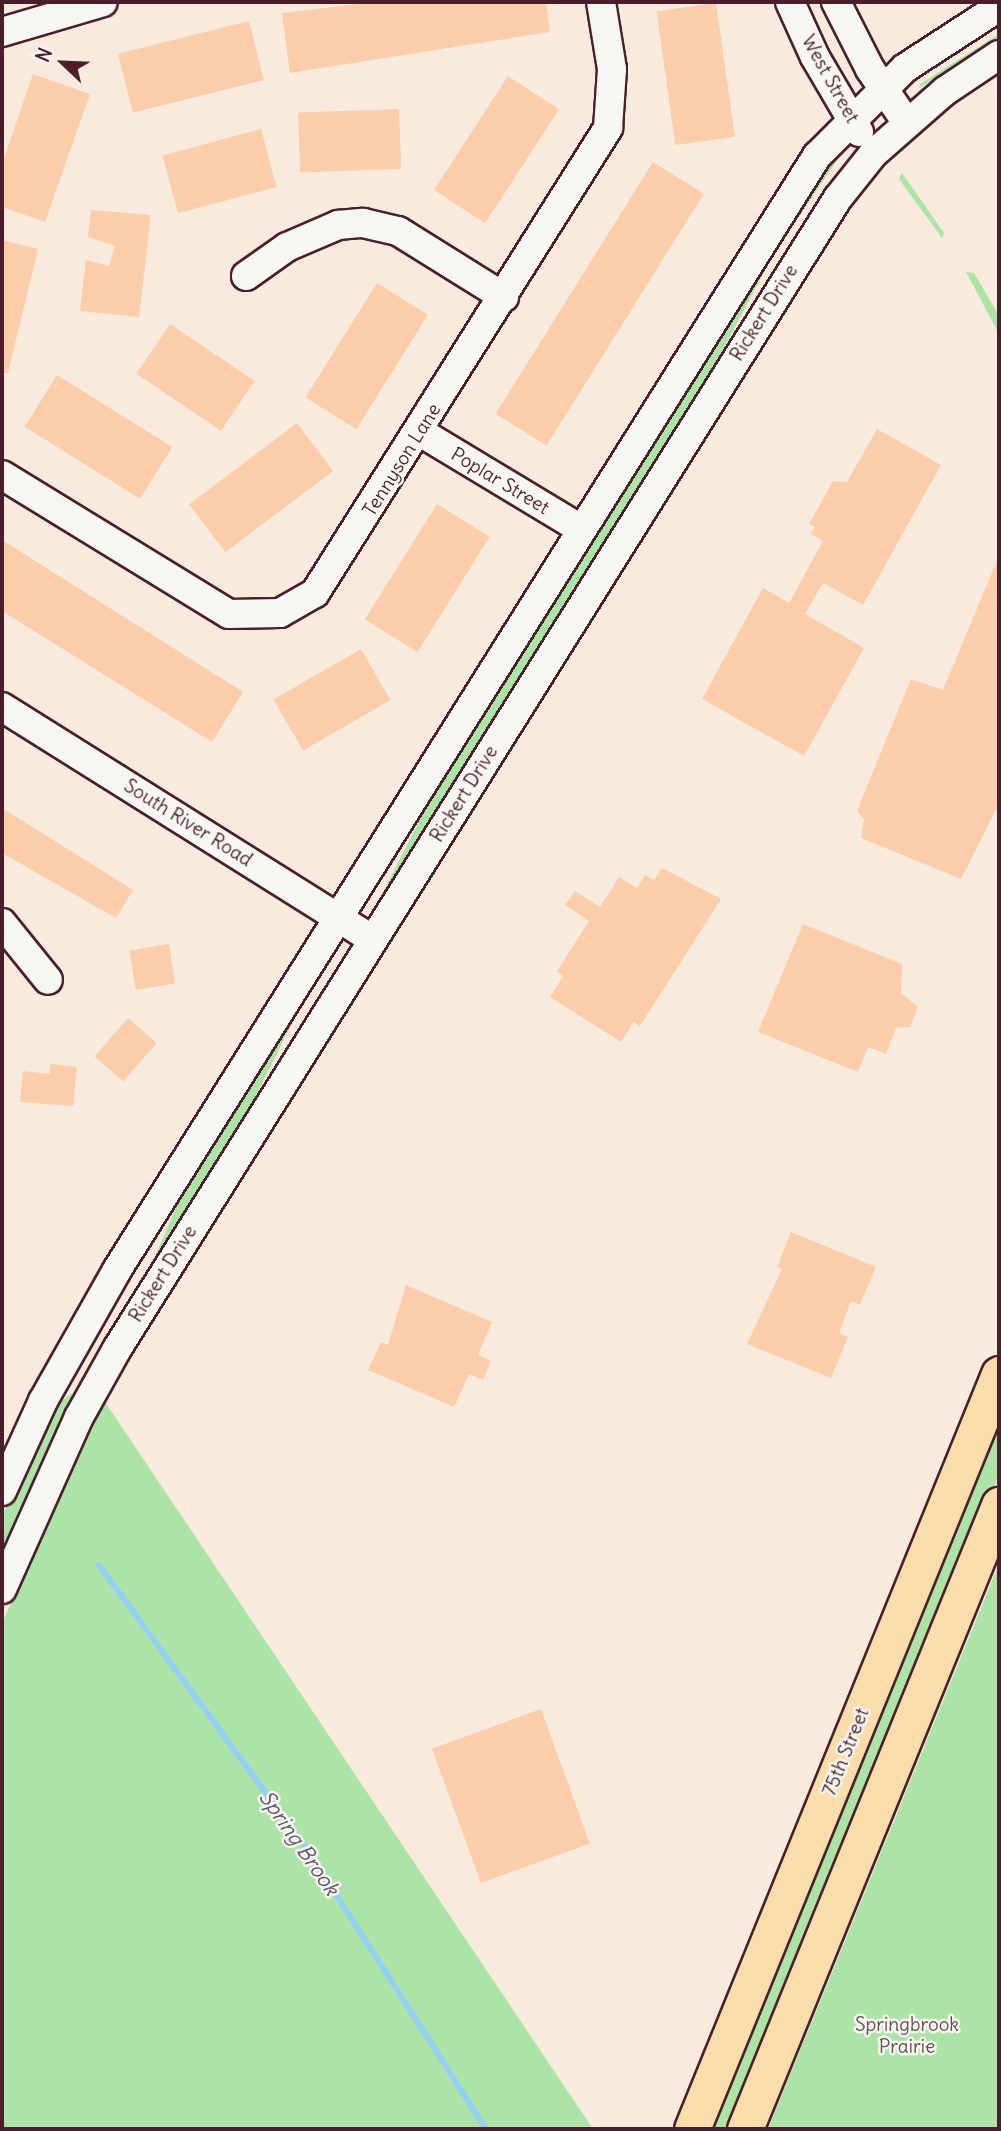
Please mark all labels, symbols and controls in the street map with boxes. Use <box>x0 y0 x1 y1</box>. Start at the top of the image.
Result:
north arrow <box>28 28 98 98</box>
street label: West Street <box>796 31 864 127</box>
text: N <box>30 44 57 66</box>
street label: Rickert Drive <box>725 261 803 365</box>
street label: Tennyson Lane <box>358 399 446 521</box>
street label: Poplar Street <box>447 443 553 519</box>
street label: Rickert Drive <box>425 742 503 846</box>
street label: South River Road <box>120 774 256 872</box>
street label: Rickert Drive <box>124 1222 202 1326</box>
street label: 75th Street <box>818 1705 874 1799</box>
water label: Spring Brook <box>254 1786 344 1900</box>
park label: Springbrook Prairie <box>855 2014 959 2058</box>

